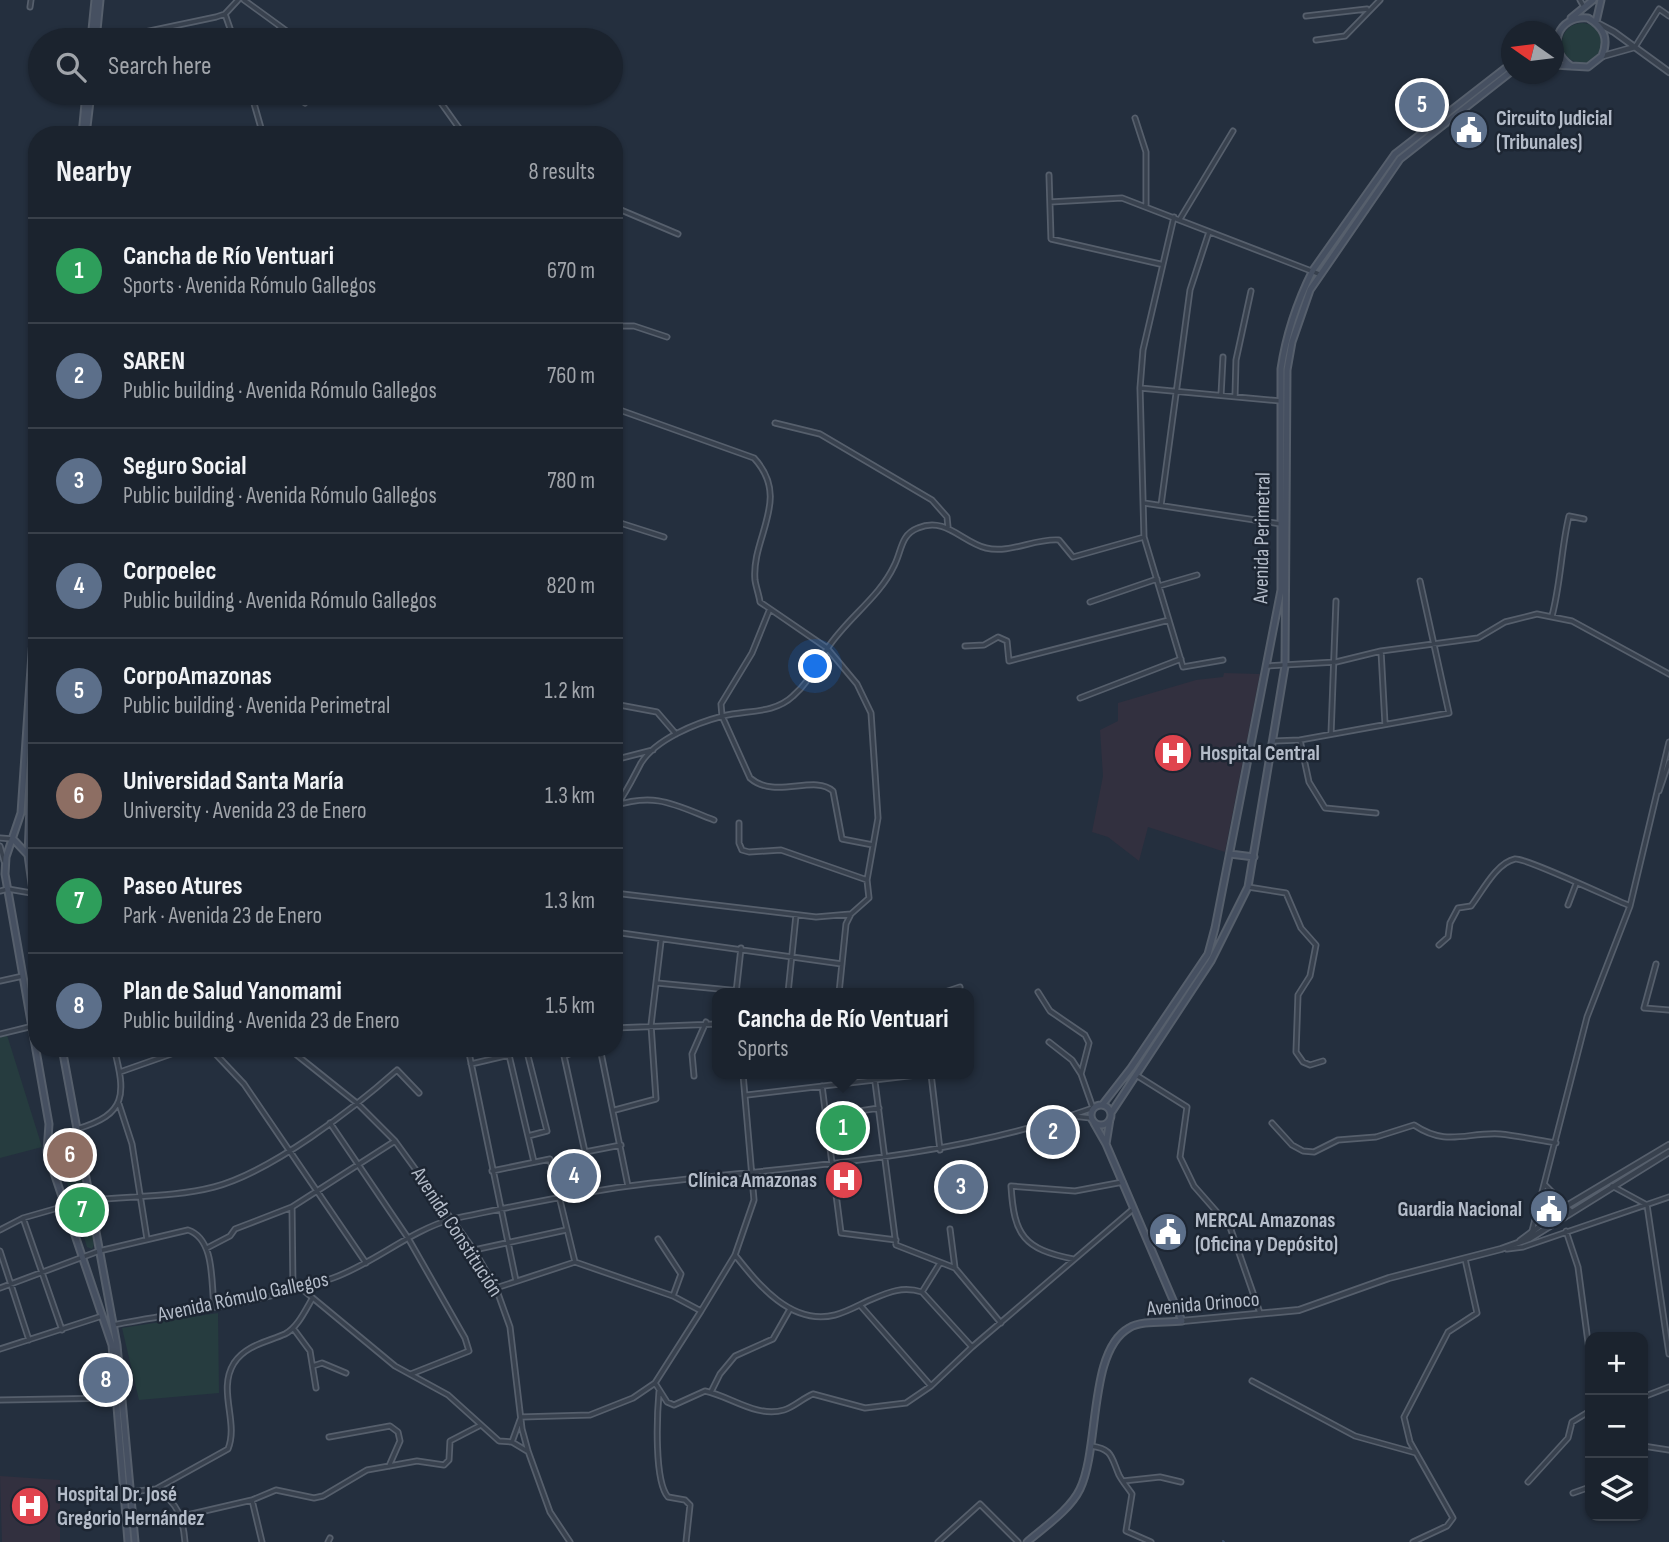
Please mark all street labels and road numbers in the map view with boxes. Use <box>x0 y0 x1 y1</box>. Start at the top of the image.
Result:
street label: Avenida Perimetral <box>1248 472 1276 605</box>
street label: Avenida Constitución <box>405 1162 508 1301</box>
street label: Avenida Rómulo Gallegos <box>154 1267 331 1328</box>
street label: Avenida Orinoco <box>1145 1287 1260 1321</box>

